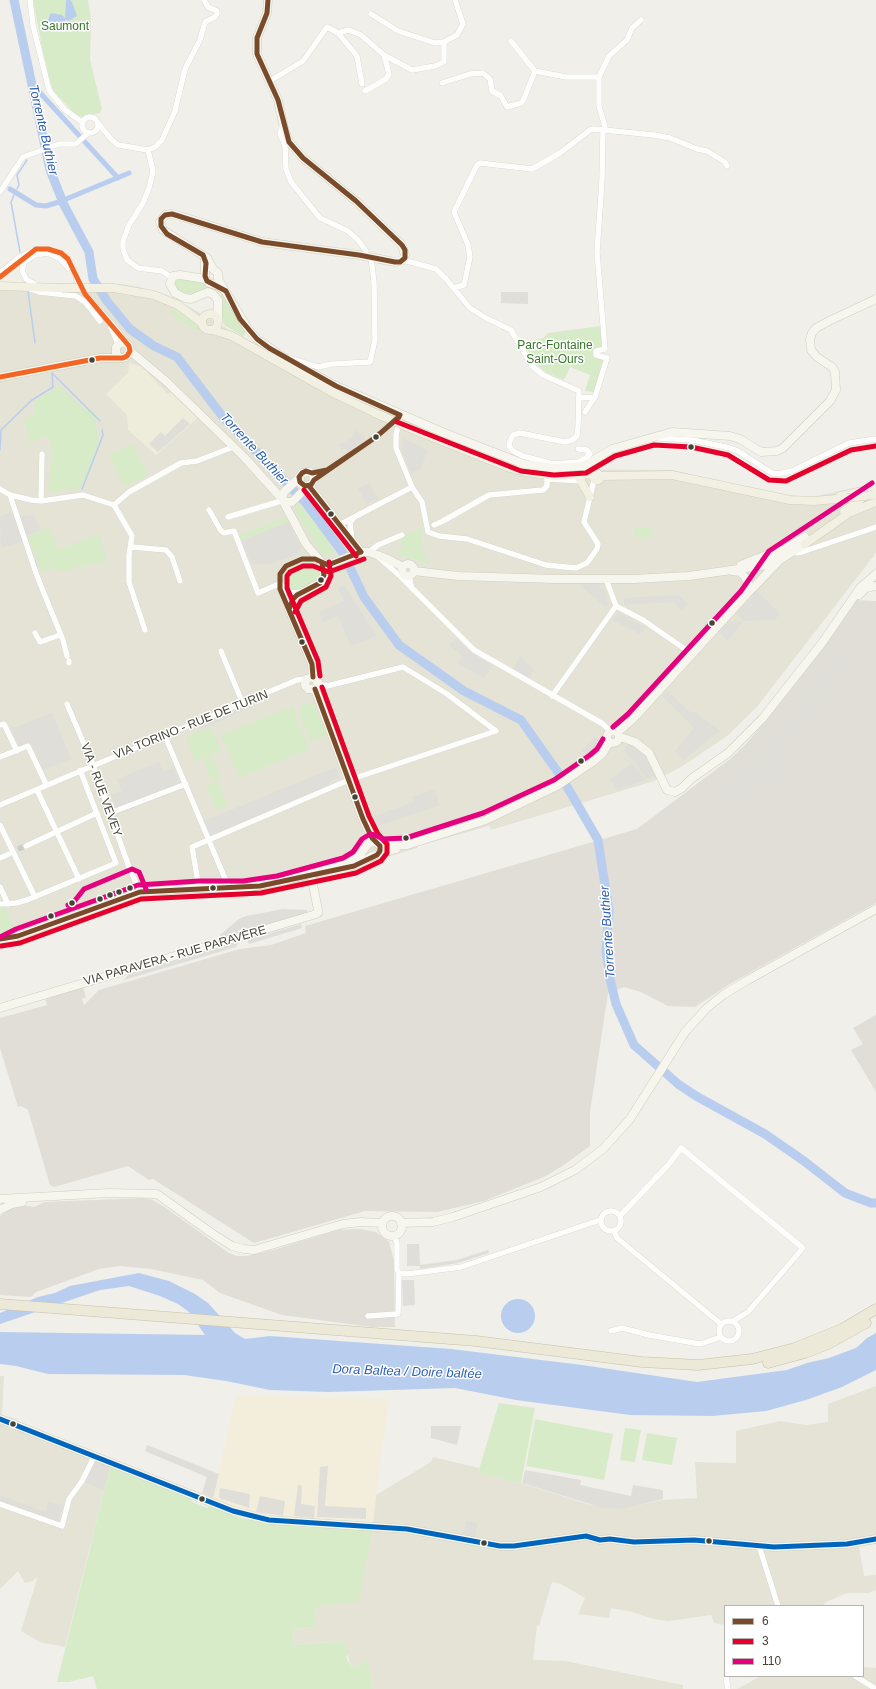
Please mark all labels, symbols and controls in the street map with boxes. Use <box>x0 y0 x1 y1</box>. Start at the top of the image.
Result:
park label: Saumont <box>41 20 89 34</box>
water label: Torrente Buthier <box>25 83 61 177</box>
park label: Parc-Fontaine Saint-Ours <box>517 339 593 367</box>
unlabelled marker <box>87 355 97 365</box>
water label: Torrente Buthier <box>217 410 291 488</box>
unlabelled marker <box>371 432 381 442</box>
unlabelled marker <box>686 442 696 452</box>
unlabelled marker <box>326 509 336 519</box>
unlabelled marker <box>316 575 326 585</box>
unlabelled marker <box>707 618 717 628</box>
unlabelled marker <box>297 637 307 647</box>
street label: VIA TORINO - RUE DE TURIN <box>112 687 270 763</box>
street label: VIA - RUE VEVEY <box>77 741 125 839</box>
unlabelled marker <box>576 756 586 766</box>
unlabelled marker <box>350 792 360 802</box>
unlabelled marker <box>401 833 411 843</box>
unlabelled marker <box>125 883 135 893</box>
unlabelled marker <box>208 883 218 893</box>
water label: Torrente Buthier <box>597 885 619 979</box>
unlabelled marker <box>114 887 124 897</box>
unlabelled marker <box>105 890 115 900</box>
unlabelled marker <box>95 894 105 904</box>
unlabelled marker <box>67 898 77 908</box>
unlabelled marker <box>46 911 56 921</box>
street label: VIA PARAVERA - RUE PARAVÈRE <box>82 923 268 989</box>
water label: Dora Baltea / Doire baltée <box>332 1362 482 1382</box>
unlabelled marker <box>8 1419 18 1429</box>
unlabelled marker <box>197 1494 207 1504</box>
unlabelled marker <box>704 1536 714 1546</box>
unlabelled marker <box>479 1538 489 1548</box>
legend <box>724 1605 864 1677</box>
text: 6 <box>762 1614 769 1628</box>
text: 3 <box>762 1634 769 1648</box>
text: 110 <box>762 1654 781 1668</box>

